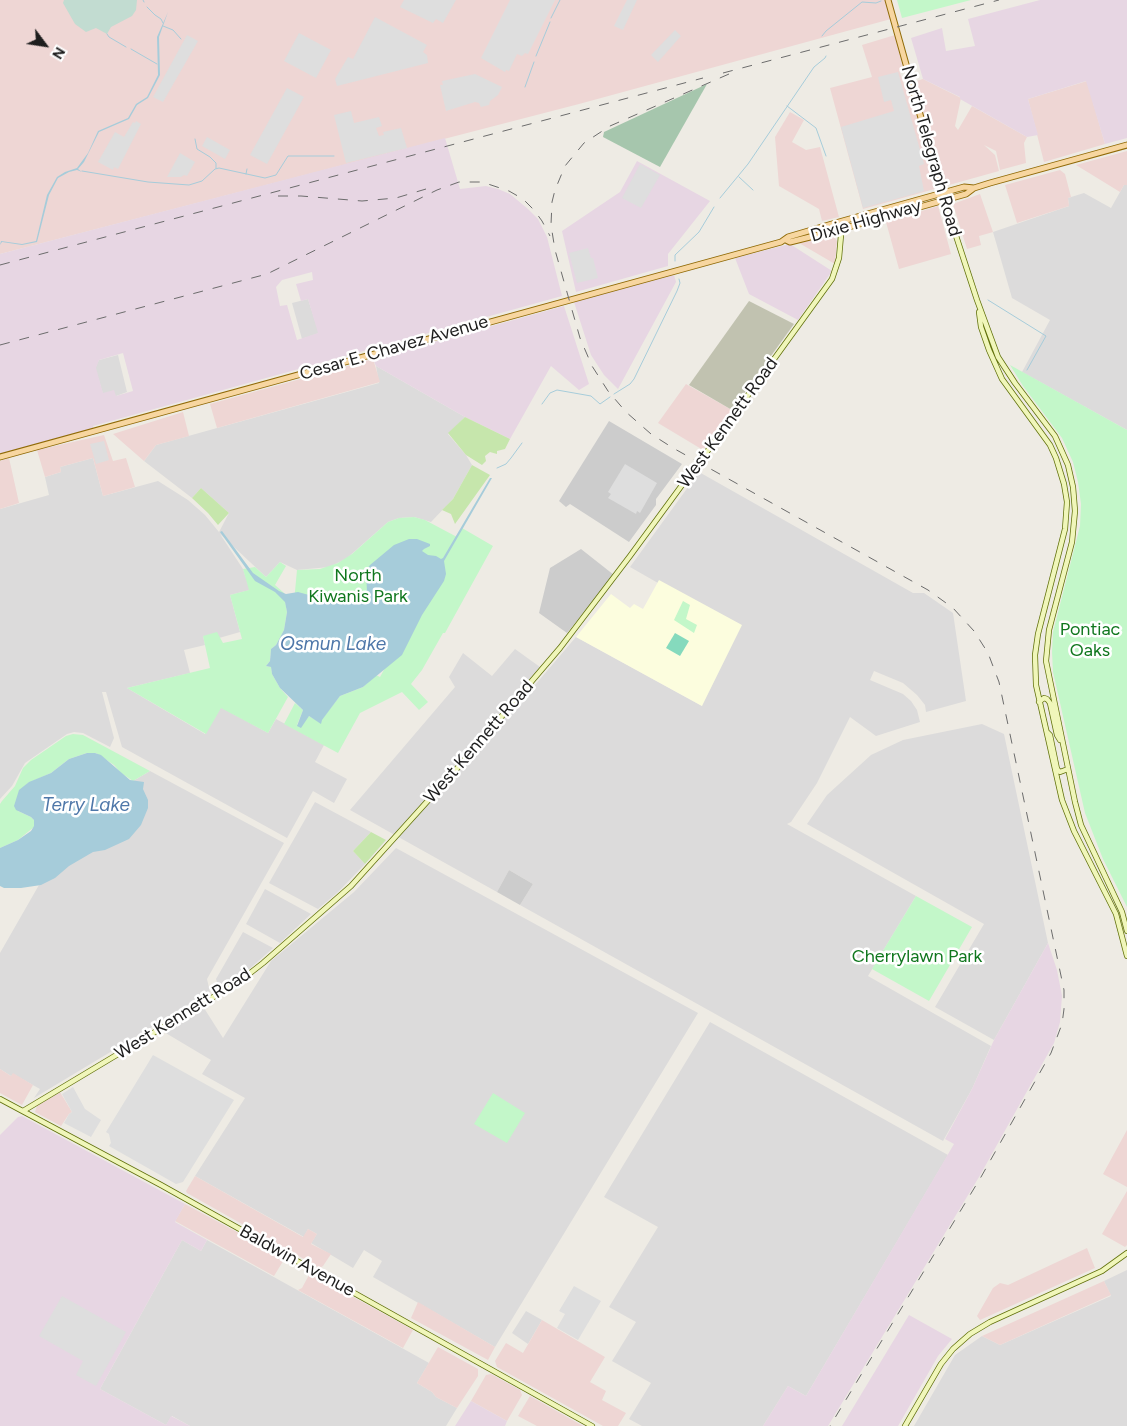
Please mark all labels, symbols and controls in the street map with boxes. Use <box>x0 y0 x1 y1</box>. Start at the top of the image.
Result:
north arrow <box>20 20 70 70</box>
text: N <box>48 44 68 62</box>
street label: North Telegraph Road <box>896 63 966 239</box>
street label: Dixie Highway <box>808 195 924 247</box>
street label: Cesar E. Chavez Avenue <box>297 311 491 385</box>
street label: West Kennett Road <box>673 354 783 492</box>
park label: North Kiwanis Park <box>308 565 408 608</box>
park label: Pontiac Oaks <box>1060 619 1120 662</box>
water label: Osmun Lake <box>280 633 386 655</box>
street label: West Kennett Road <box>420 676 538 808</box>
water label: Terry Lake <box>42 794 130 816</box>
park label: Cherrylawn Park <box>852 946 982 968</box>
street label: West Kennett Road <box>111 963 255 1065</box>
street label: Baldwin Avenue <box>236 1220 358 1302</box>

